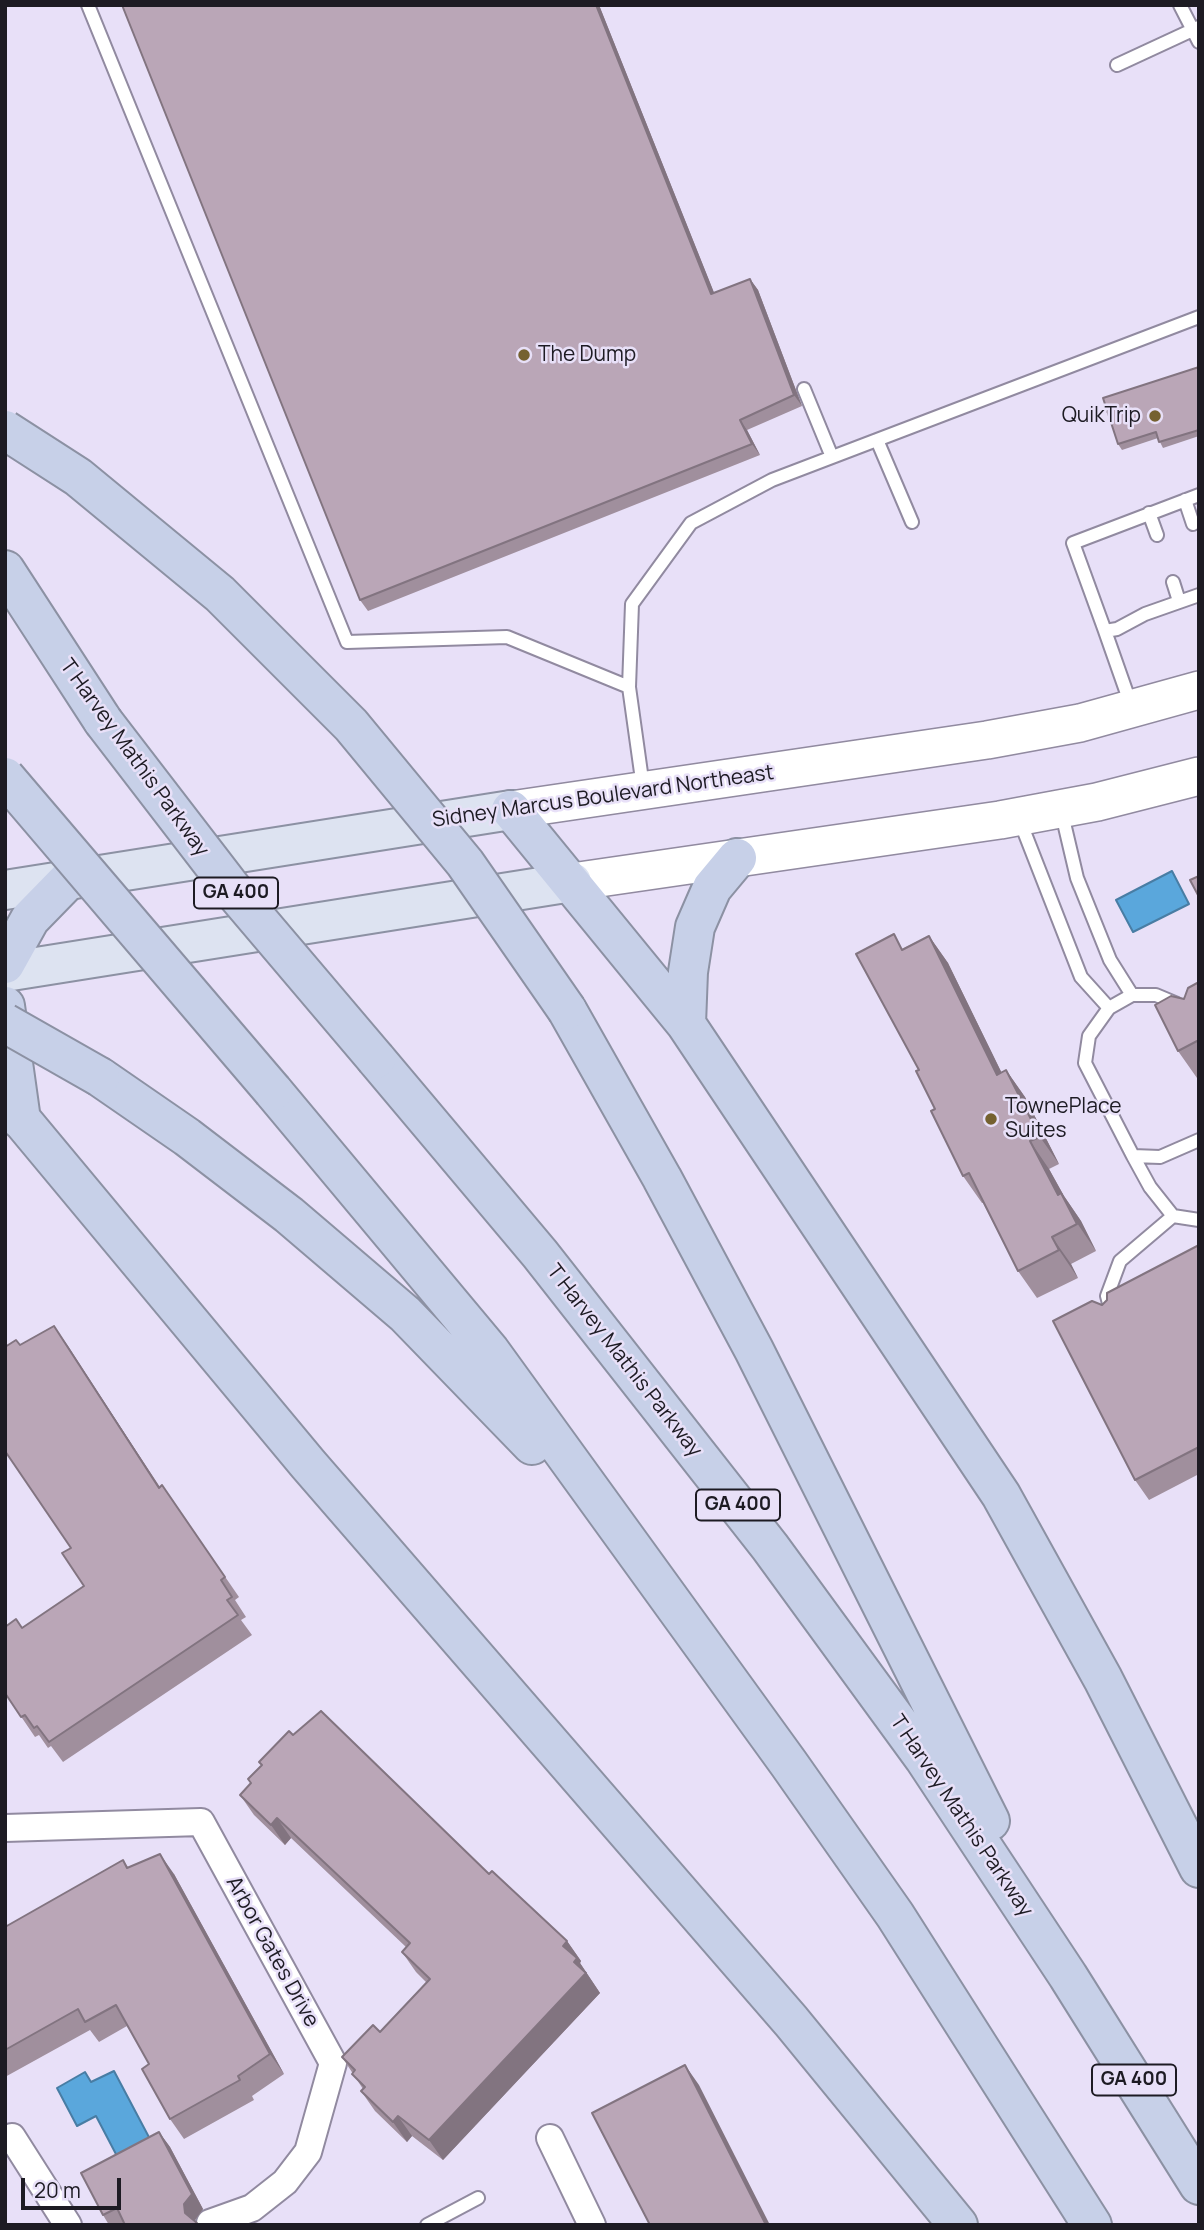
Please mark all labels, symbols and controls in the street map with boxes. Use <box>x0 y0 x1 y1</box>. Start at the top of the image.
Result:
place label: The Dump <box>538 342 636 368</box>
marker: The Dump <box>516 347 532 363</box>
place label: QuikTrip <box>1062 403 1141 429</box>
marker: QuikTrip <box>1147 408 1163 424</box>
street label: T Harvey Mathis Parkway <box>54 654 214 862</box>
street label: Sidney Marcus Boulevard Northeast <box>431 761 775 833</box>
road number: GA 400 <box>194 878 278 908</box>
place label: TownePlace Suites <box>1005 1094 1121 1144</box>
marker: TownePlace Suites <box>983 1111 999 1127</box>
street label: T Harvey Mathis Parkway <box>541 1260 707 1462</box>
road number: GA 400 <box>696 1490 780 1520</box>
street label: T Harvey Mathis Parkway <box>884 1710 1038 1922</box>
street label: Arbor Gates Drive <box>220 1872 324 2032</box>
road number: GA 400 <box>1092 2064 1176 2096</box>
scale bar <box>24 2164 124 2208</box>
text: 20 m <box>34 2176 81 2204</box>

